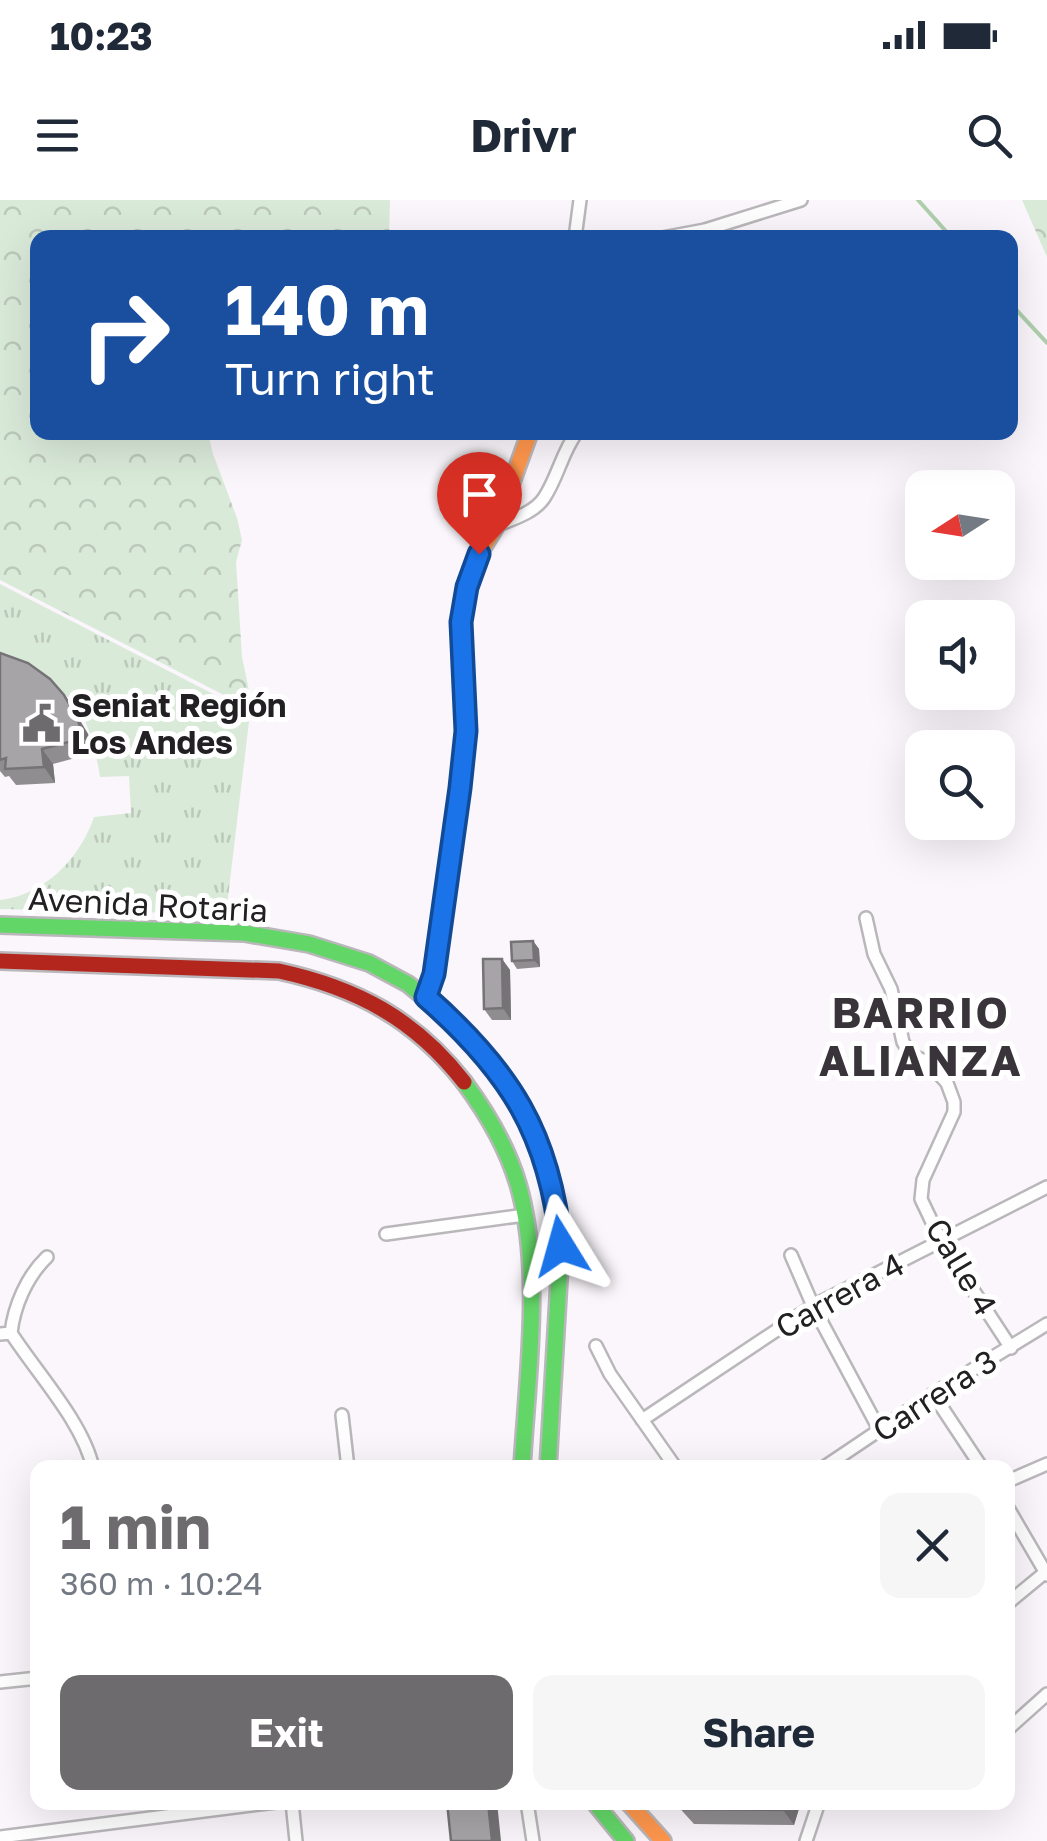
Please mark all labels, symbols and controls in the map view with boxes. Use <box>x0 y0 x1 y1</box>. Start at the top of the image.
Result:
text: 10:23 <box>50 13 153 58</box>
icon: menu <box>30 108 85 163</box>
text: Drivr <box>470 108 577 162</box>
icon: search <box>962 108 1017 163</box>
text: 140 m <box>225 266 429 350</box>
icon: right <box>60 270 190 400</box>
text: Turn right <box>225 351 435 405</box>
pin <box>437 452 522 555</box>
icon: arrive <box>452 467 507 522</box>
north arrow <box>905 470 1015 580</box>
map controls <box>905 470 1015 840</box>
button: sound <box>905 600 1015 710</box>
place label: Seniat Región Los Andes <box>71 686 286 761</box>
public building icon: Seniat Región Los Andes <box>20 703 62 745</box>
button: search <box>905 730 1015 840</box>
street label: Avenida Rotaria <box>27 879 269 929</box>
district label: BARRIO ALIANZA <box>819 987 1023 1085</box>
position arrow <box>509 1194 613 1298</box>
street label: Calle 4 <box>918 1211 1005 1322</box>
street label: Carrera 4 <box>769 1244 910 1346</box>
street label: Carrera 3 <box>865 1341 1004 1449</box>
text: 1 min <box>60 1490 211 1562</box>
button: close <box>880 1493 985 1598</box>
text: 360 m · 10:24 <box>60 1564 263 1602</box>
button: Exit <box>60 1675 513 1790</box>
button: Share <box>533 1675 985 1790</box>

